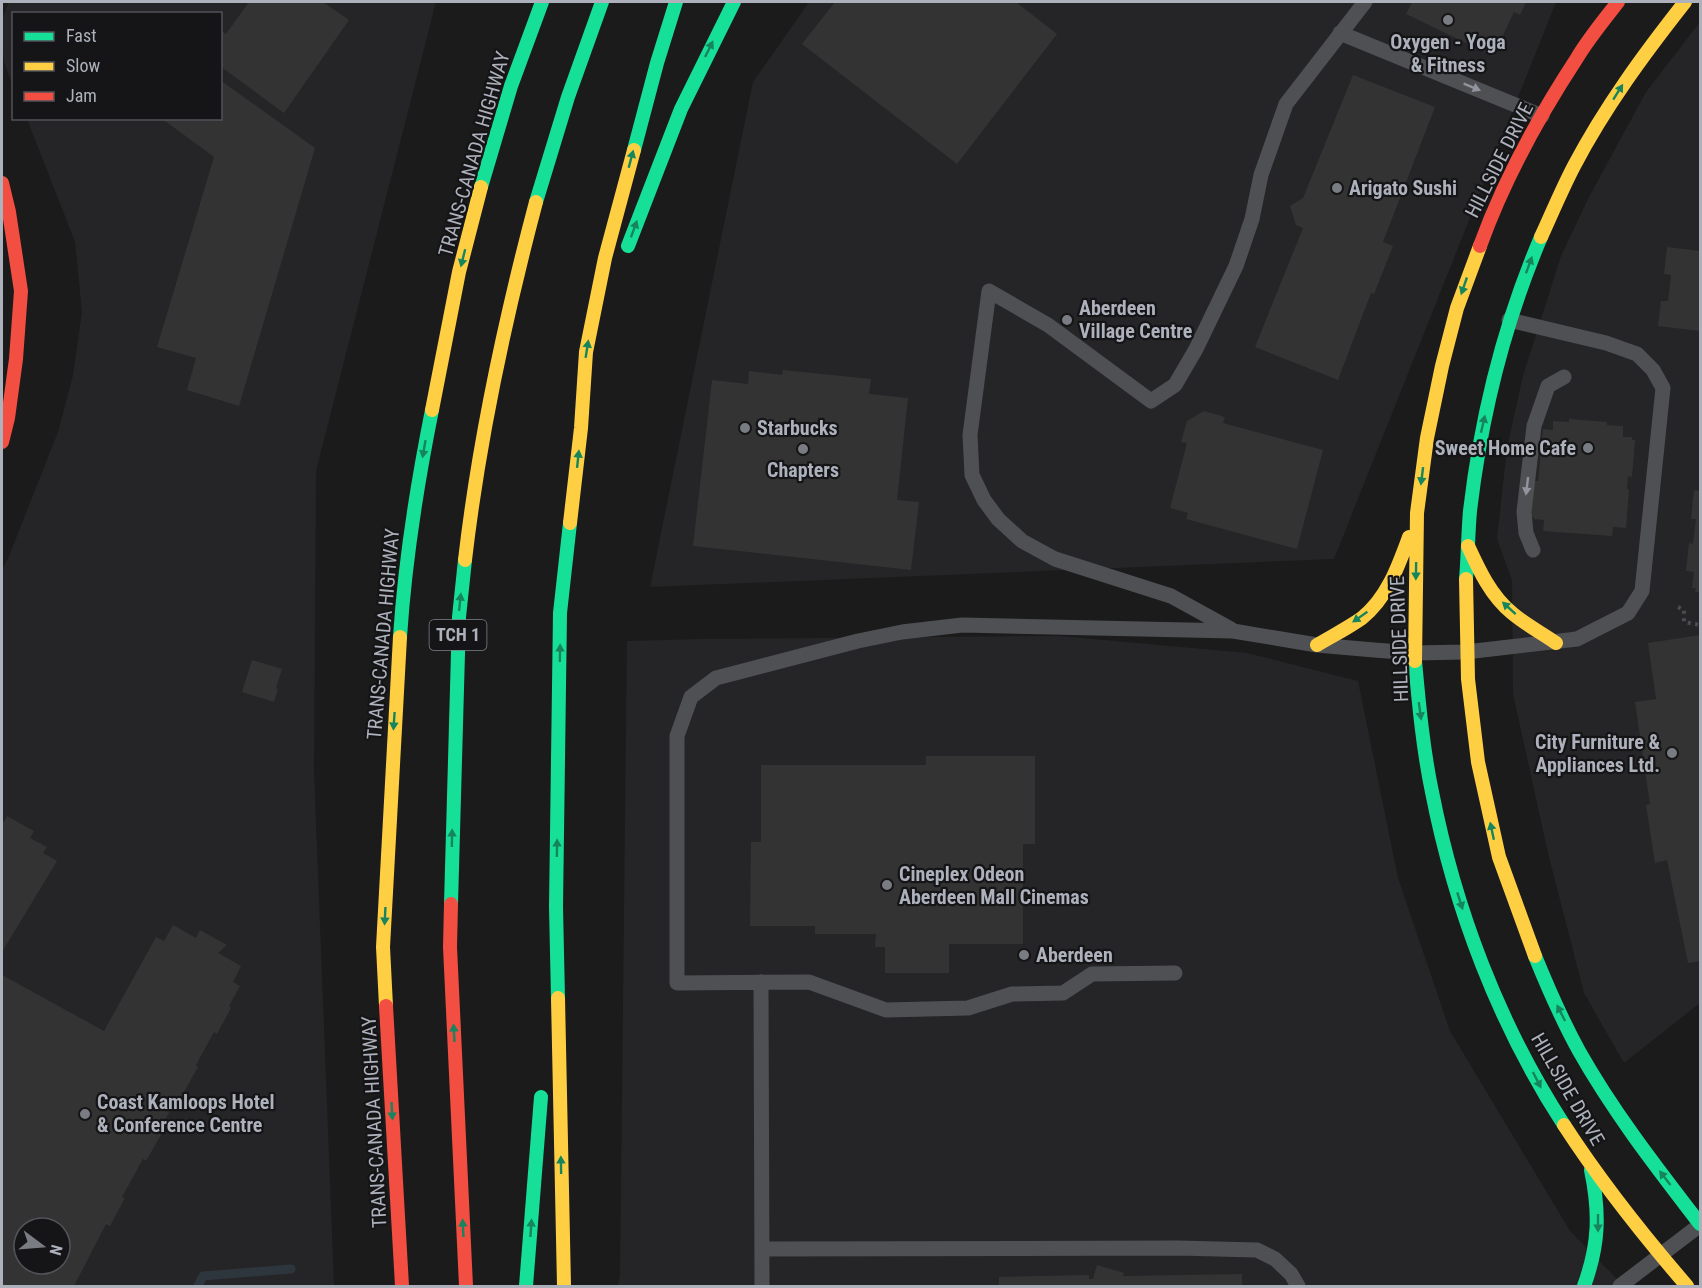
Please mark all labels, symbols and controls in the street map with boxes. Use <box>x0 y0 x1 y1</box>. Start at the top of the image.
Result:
legend <box>12 12 222 120</box>
marker: Oxygen - Yoga & Fitness <box>1441 13 1455 27</box>
text: Fast <box>66 25 97 46</box>
place label: Oxygen - Yoga & Fitness <box>1390 30 1506 77</box>
one-way arrow <box>704 41 713 58</box>
street label: TRANS-CANADA HIGHWAY <box>433 48 515 259</box>
text: Slow <box>66 55 101 76</box>
one-way arrow <box>1463 82 1481 92</box>
one-way arrow <box>1613 84 1624 100</box>
text: Jam <box>66 85 97 106</box>
street label: HILLSIDE DRIVE <box>1460 98 1538 222</box>
one-way arrow <box>627 150 637 168</box>
place label: Arigato Sushi <box>1349 176 1457 200</box>
marker: Arigato Sushi <box>1330 181 1344 195</box>
one-way arrow <box>629 220 639 238</box>
one-way arrow <box>458 249 467 267</box>
one-way arrow <box>1525 256 1535 274</box>
one-way arrow <box>1459 277 1469 295</box>
place label: Aberdeen Village Centre <box>1079 296 1192 343</box>
marker: Aberdeen Village Centre <box>1060 313 1074 327</box>
one-way arrow <box>583 339 592 358</box>
one-way arrow <box>1479 414 1489 433</box>
place label: Starbucks <box>757 416 838 440</box>
marker: Starbucks <box>738 421 752 435</box>
place label: Sweet Home Cafe <box>1435 436 1576 460</box>
one-way arrow <box>419 440 428 459</box>
marker: Sweet Home Cafe <box>1581 441 1595 455</box>
marker: Chapters <box>796 442 810 456</box>
one-way arrow <box>573 450 582 469</box>
place label: Chapters <box>767 458 839 482</box>
one-way arrow <box>1417 467 1426 486</box>
one-way arrow <box>1522 477 1532 496</box>
street label: TRANS-CANADA HIGHWAY <box>362 527 404 741</box>
one-way arrow <box>1411 562 1421 581</box>
street label: HILLSIDE DRIVE <box>1385 576 1413 702</box>
one-way arrow <box>456 592 465 611</box>
one-way arrow <box>1501 601 1516 615</box>
one-way arrow <box>1353 611 1369 623</box>
road number: TCH 1 <box>430 620 486 650</box>
one-way arrow <box>555 644 565 663</box>
one-way arrow <box>1416 701 1425 720</box>
one-way arrow <box>389 712 399 731</box>
place label: City Furniture & Appliances Ltd. <box>1535 730 1660 777</box>
marker: City Furniture & Appliances Ltd. <box>1665 746 1679 760</box>
one-way arrow <box>1487 821 1497 840</box>
one-way arrow <box>447 829 457 848</box>
one-way arrow <box>552 839 562 858</box>
place label: Cineplex Odeon Aberdeen Mall Cinemas <box>899 862 1089 909</box>
marker: Cineplex Odeon Aberdeen Mall Cinemas <box>880 878 894 892</box>
one-way arrow <box>1456 892 1465 910</box>
one-way arrow <box>380 907 389 926</box>
place label: Aberdeen <box>1036 943 1113 967</box>
marker: Aberdeen <box>1017 948 1031 962</box>
one-way arrow <box>1556 1004 1566 1022</box>
street label: TRANS-CANADA HIGHWAY <box>356 1015 392 1229</box>
one-way arrow <box>450 1024 459 1043</box>
street label: HILLSIDE DRIVE <box>1526 1028 1610 1150</box>
one-way arrow <box>1532 1072 1542 1089</box>
place label: Coast Kamloops Hotel & Conference Centre <box>97 1090 274 1137</box>
one-way arrow <box>388 1101 397 1120</box>
marker: Coast Kamloops Hotel & Conference Centre <box>78 1107 92 1121</box>
one-way arrow <box>557 1156 566 1175</box>
one-way arrow <box>1659 1170 1671 1185</box>
one-way arrow <box>1593 1214 1603 1233</box>
north arrow <box>12 1216 72 1276</box>
one-way arrow <box>459 1219 468 1238</box>
one-way arrow <box>526 1219 536 1238</box>
text: N <box>45 1243 66 1257</box>

